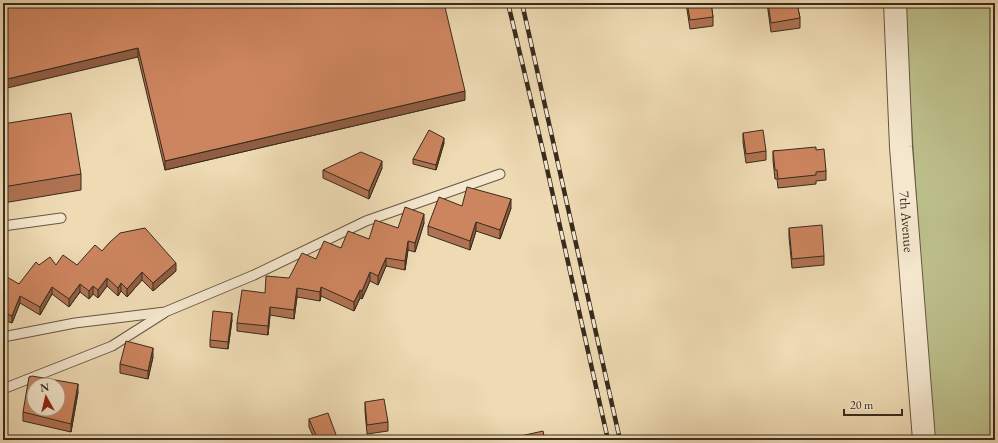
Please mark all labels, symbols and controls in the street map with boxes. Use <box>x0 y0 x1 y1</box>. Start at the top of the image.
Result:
street label: 7th Avenue <box>895 190 918 253</box>
north arrow <box>26 377 66 417</box>
text: N <box>39 380 50 395</box>
scale bar <box>844 391 902 417</box>
text: 20 m <box>850 397 874 413</box>

